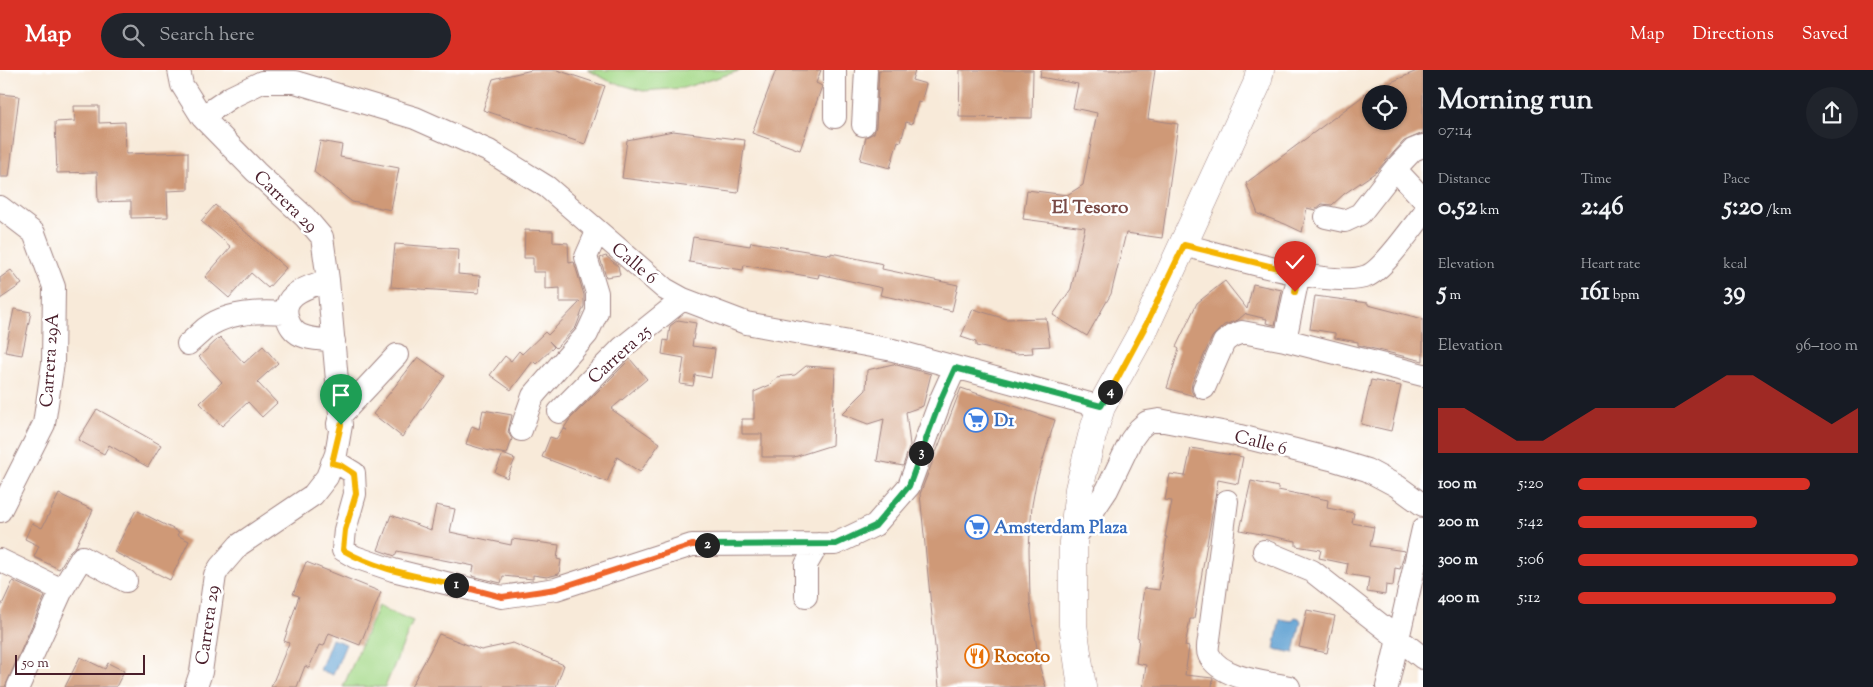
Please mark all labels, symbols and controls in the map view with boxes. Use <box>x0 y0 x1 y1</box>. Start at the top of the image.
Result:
search box <box>101 13 451 58</box>
text: Map <box>25 18 71 52</box>
icon: search <box>119 21 147 49</box>
text: Search here <box>159 22 255 49</box>
text: Map <box>1630 22 1665 48</box>
text: Directions <box>1693 22 1774 48</box>
text: Saved <box>1802 22 1848 48</box>
text: Morning run <box>1438 81 1593 121</box>
map controls <box>1362 85 1407 130</box>
button: locate <box>1362 85 1407 130</box>
button: share <box>1806 87 1858 139</box>
text: 07:14 <box>1438 120 1472 143</box>
street label: Carrera 29 <box>247 165 323 240</box>
text: Distance <box>1438 170 1491 190</box>
text: Time <box>1581 170 1612 190</box>
text: Pace <box>1723 170 1750 190</box>
text: 0.52 <box>1438 190 1477 226</box>
text: 2:46 <box>1581 190 1624 226</box>
text: 5:20 <box>1723 190 1763 226</box>
district label: El Tesoro <box>1052 195 1129 222</box>
text: km <box>1477 201 1499 221</box>
text: /km <box>1763 201 1792 221</box>
street label: Calle 6 <box>605 237 663 292</box>
pin <box>1274 241 1316 292</box>
icon: check <box>1281 248 1309 276</box>
text: Elevation <box>1438 255 1495 275</box>
text: Heart rate <box>1581 255 1640 275</box>
text: kcal <box>1723 255 1747 275</box>
text: 5 <box>1438 275 1447 311</box>
text: 161 <box>1581 275 1610 311</box>
text: 39 <box>1723 275 1745 311</box>
text: m <box>1447 286 1461 306</box>
text: bpm <box>1610 286 1640 306</box>
street label: Carrera 29A <box>35 312 67 408</box>
street label: Carrera 25 <box>583 320 658 391</box>
text: Elevation <box>1438 335 1503 358</box>
text: 96–100 m <box>1796 335 1858 358</box>
pin <box>320 374 362 425</box>
pin: 4 <box>1098 380 1122 404</box>
icon: arrive <box>327 381 355 409</box>
text: 4 <box>1107 382 1114 402</box>
supermarket icon: D1 <box>963 407 989 433</box>
place label: D1 <box>994 409 1015 435</box>
street label: Calle 6 <box>1231 425 1290 463</box>
pin: 3 <box>908 440 934 466</box>
text: 3 <box>919 443 924 463</box>
text: 100 m <box>1438 473 1477 496</box>
text: 5:20 <box>1518 473 1544 496</box>
text: 200 m <box>1438 511 1479 534</box>
text: 5:42 <box>1518 511 1543 534</box>
supermarket icon: Amsterdam Plaza <box>964 514 990 540</box>
place label: Amsterdam Plaza <box>994 516 1128 542</box>
pin: 2 <box>694 532 720 558</box>
text: 2 <box>704 535 711 555</box>
text: 300 m <box>1438 549 1478 572</box>
text: 5:06 <box>1518 549 1544 572</box>
pin: 1 <box>444 572 468 598</box>
text: 1 <box>454 575 459 595</box>
street label: Carrera 29 <box>191 583 227 667</box>
text: 400 m <box>1438 587 1480 610</box>
text: 5:12 <box>1518 587 1541 610</box>
restaurant icon: Rocoto <box>964 643 990 669</box>
place label: Rocoto <box>994 645 1050 671</box>
scale bar <box>15 652 145 675</box>
text: 50 m <box>22 654 49 674</box>

